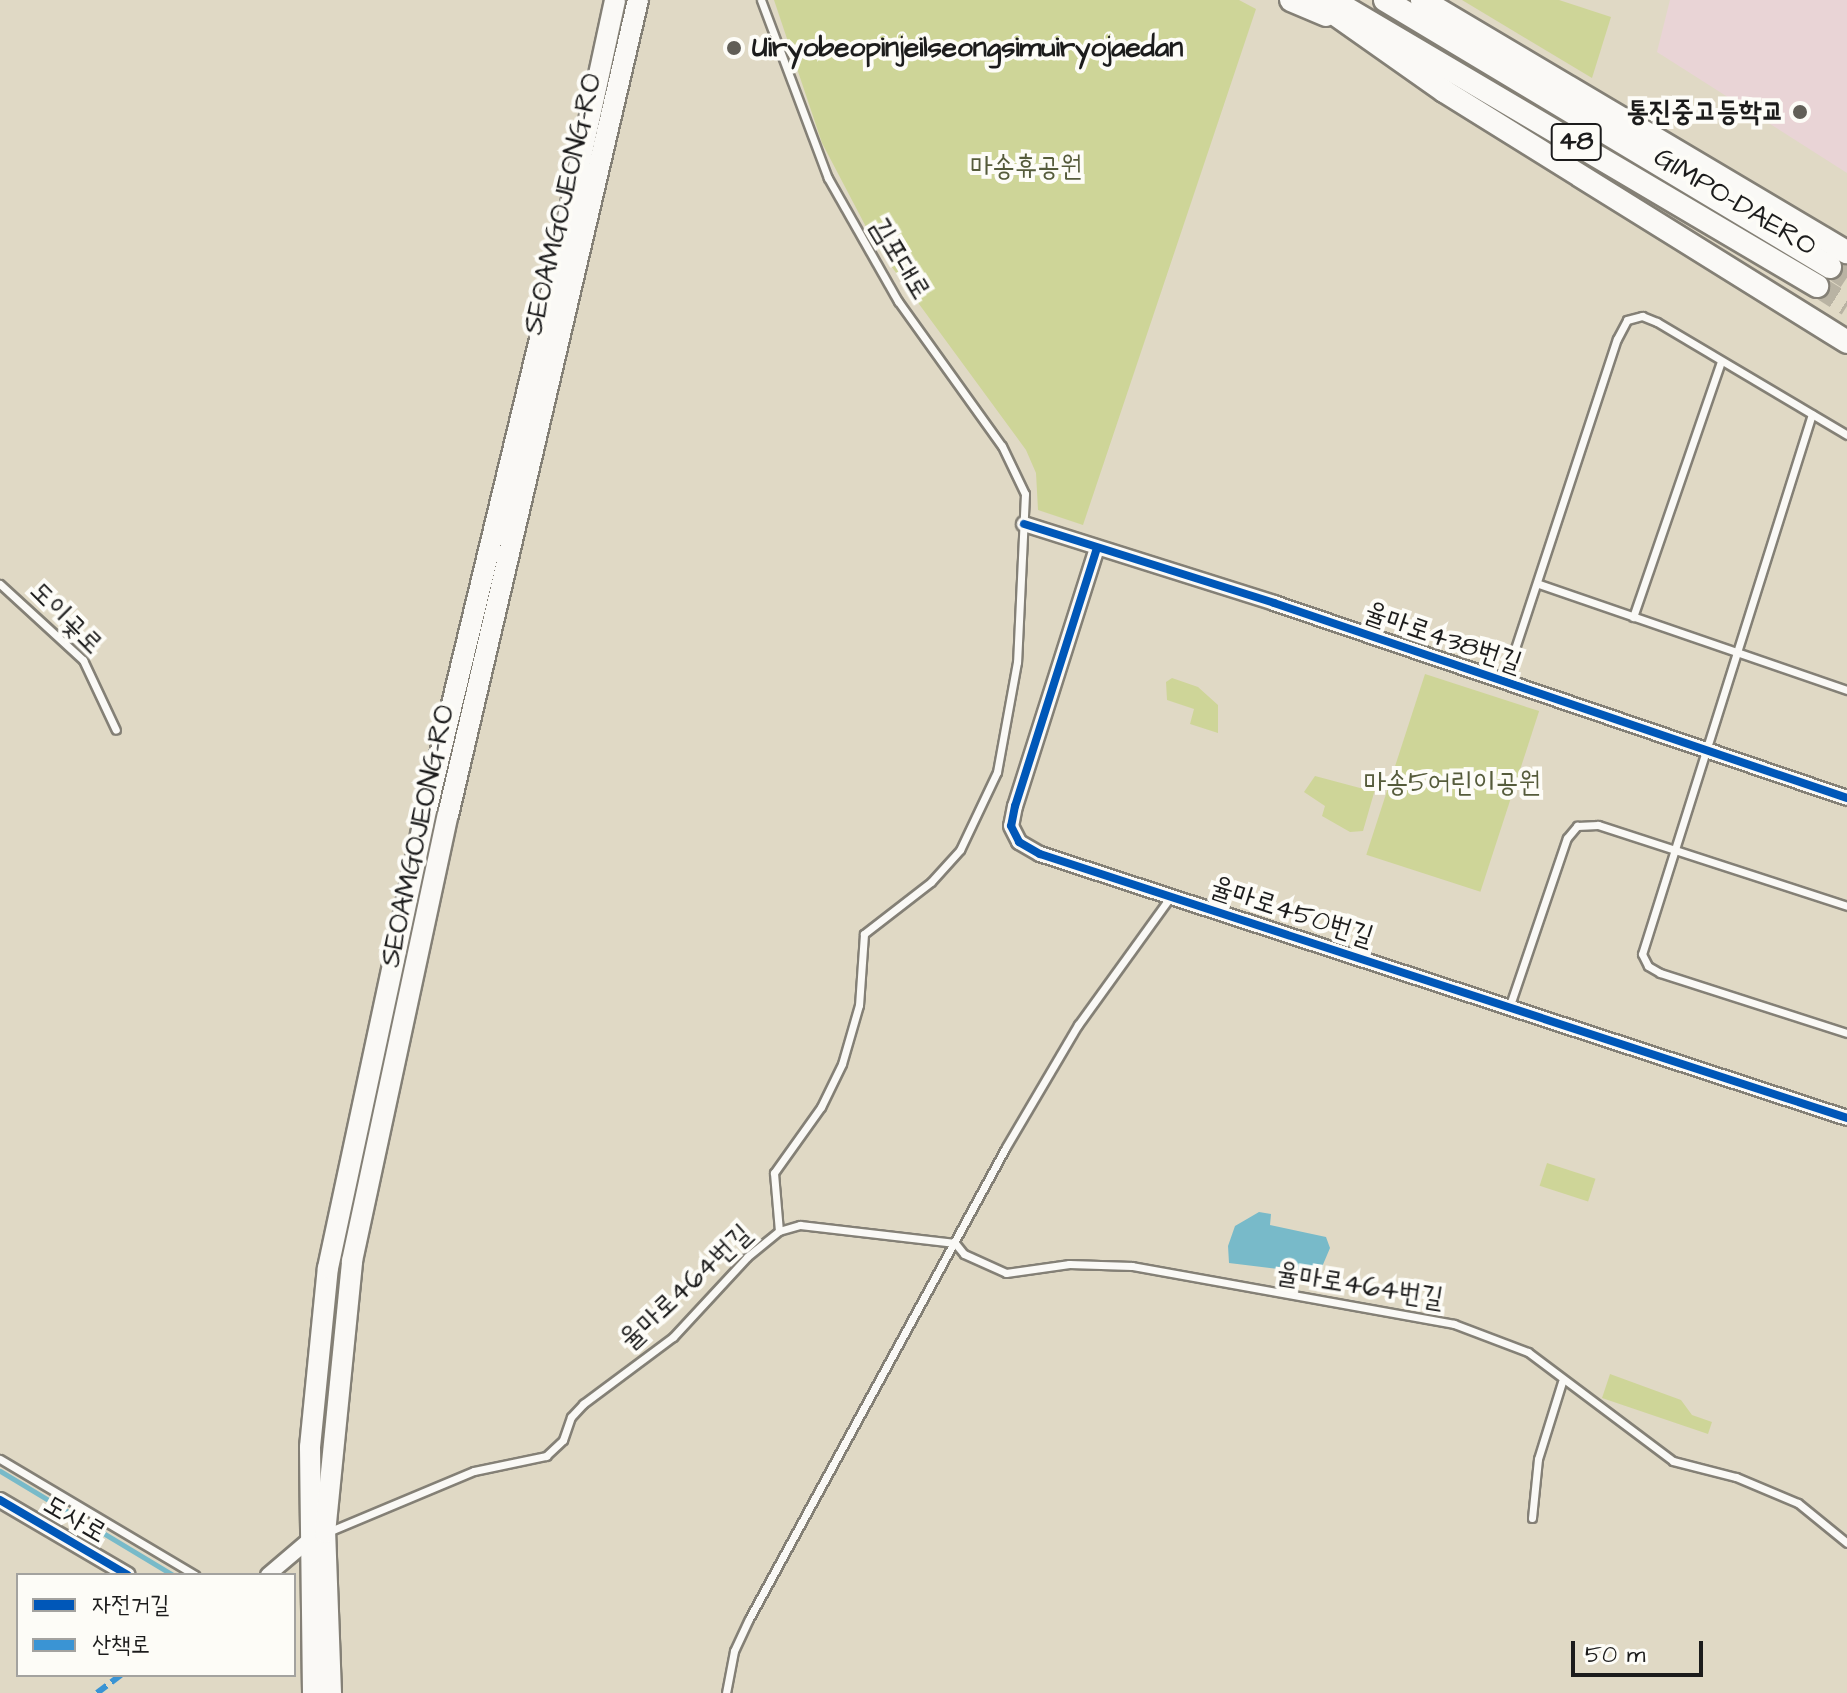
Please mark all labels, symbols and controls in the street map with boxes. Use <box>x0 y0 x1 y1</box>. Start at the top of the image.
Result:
place label: Uiryobeopinjeilseongsimuiryojaedan <box>752 31 1183 65</box>
marker: Uiryobeopinjeilseongsimuiryojaedan <box>723 37 745 59</box>
street label: SEOAMGOJEONG-RO <box>517 70 609 338</box>
place label: 통진중고등학교 <box>1626 95 1784 129</box>
marker: 통진중고등학교 <box>1791 103 1809 121</box>
road number: 48 <box>1550 120 1602 164</box>
street label: GIMPO-DAERO <box>1648 140 1822 264</box>
park label: 마송휴공원 <box>970 150 1082 184</box>
street label: 김포대로 <box>862 212 938 306</box>
street label: 도이곶로 <box>22 574 110 662</box>
street label: 율마로438번길 <box>1360 595 1526 681</box>
street label: SEOAMGOJEONG-RO <box>374 702 462 970</box>
park label: 마송5어린이공원 <box>1363 766 1541 800</box>
street label: 율마로450번길 <box>1206 870 1378 954</box>
street label: 율마로464번길 <box>613 1217 759 1357</box>
street label: 율마로464번길 <box>1274 1256 1446 1316</box>
street label: 도사로 <box>37 1488 113 1550</box>
legend <box>16 1573 296 1677</box>
text: 자전거길 <box>92 1588 169 1622</box>
scale bar <box>1575 1625 1707 1675</box>
text: 산책로 <box>92 1628 150 1662</box>
text: 50 m <box>1585 1638 1645 1672</box>

